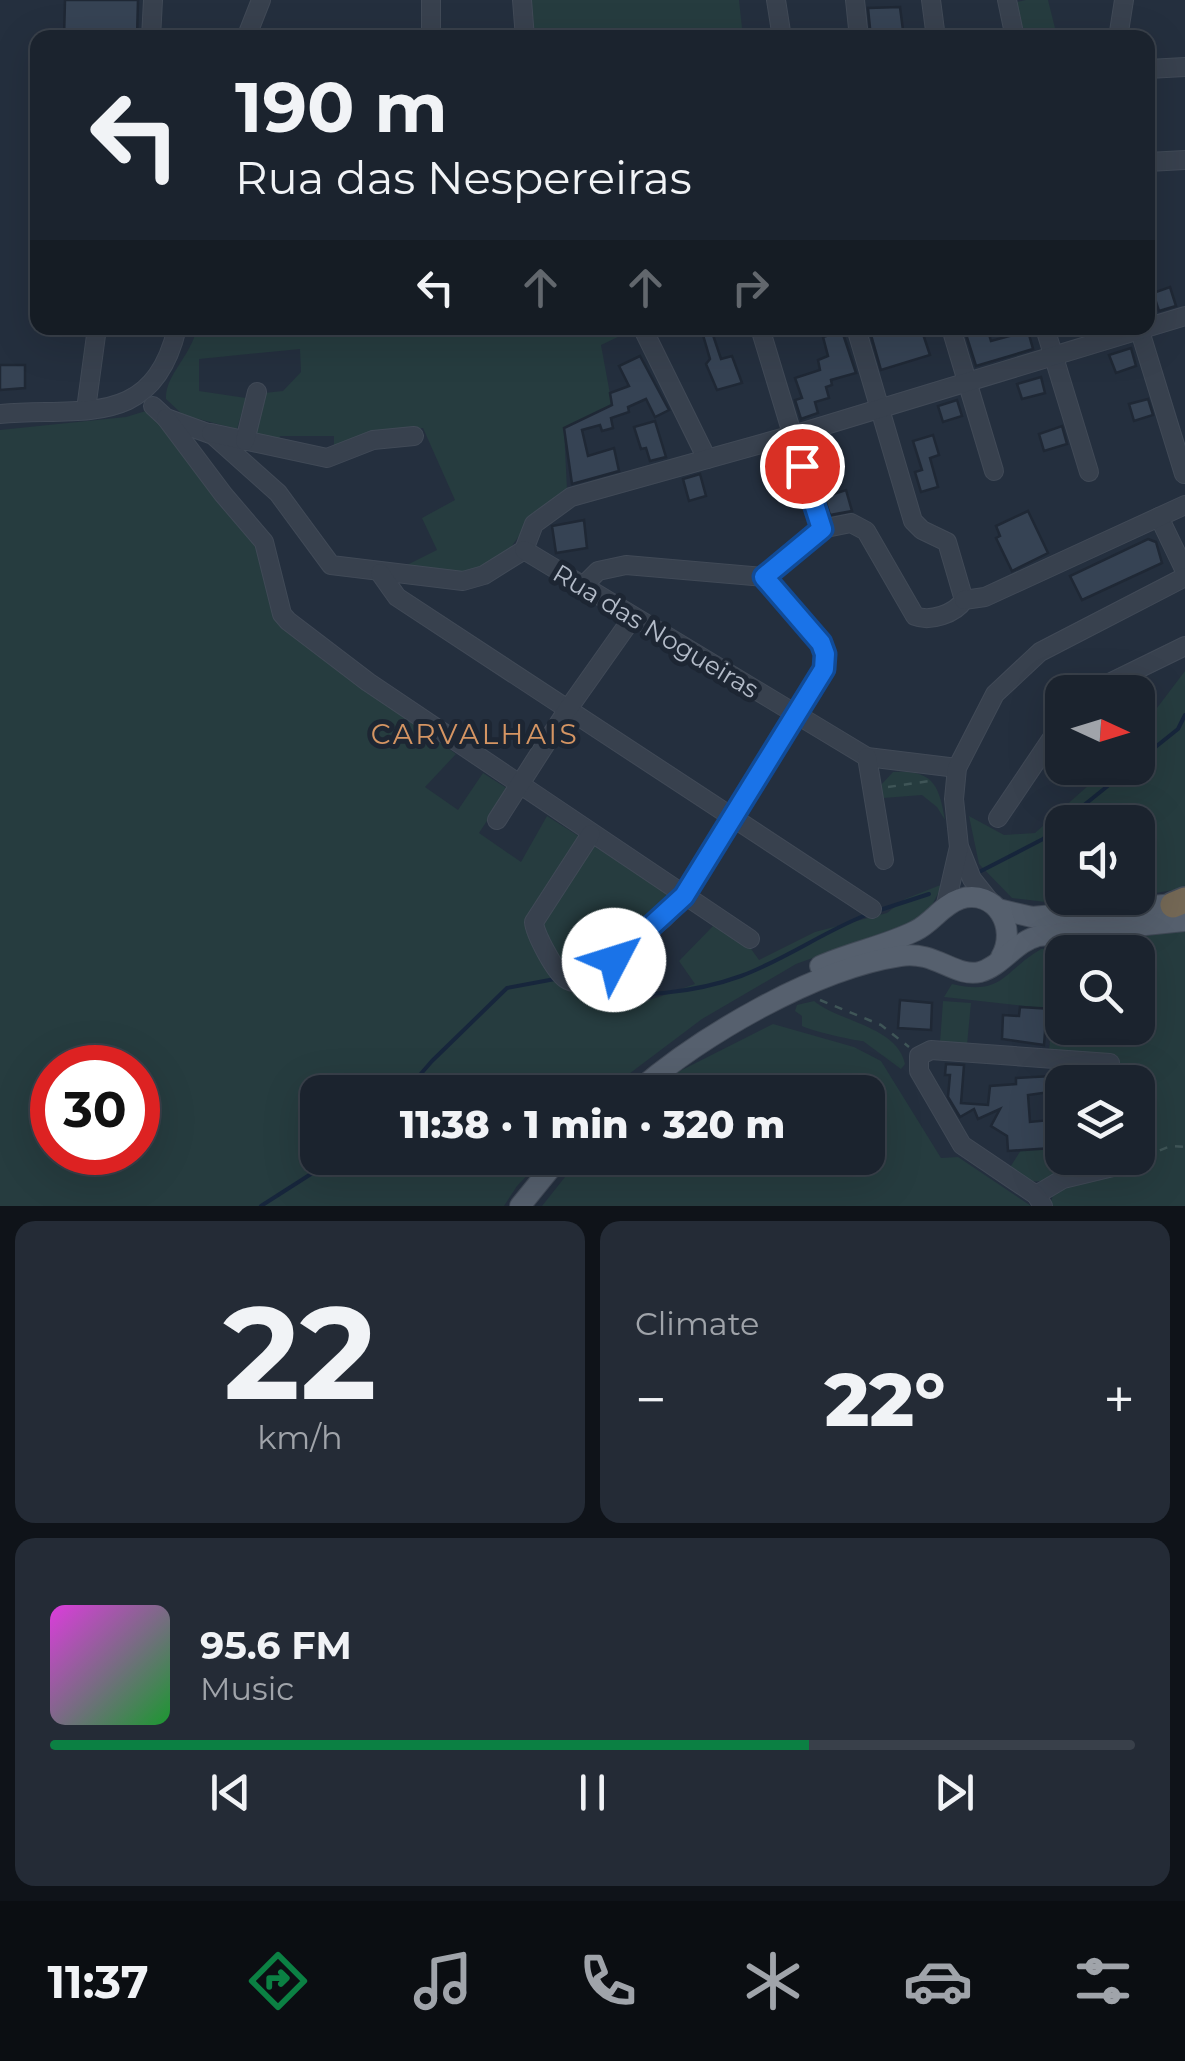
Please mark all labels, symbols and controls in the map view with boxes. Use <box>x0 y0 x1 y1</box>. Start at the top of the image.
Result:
text: 190 m <box>235 64 448 150</box>
icon: left <box>70 70 200 200</box>
text: Rua das Nespereiras <box>235 150 692 205</box>
icon: left <box>408 260 463 315</box>
icon: ahead <box>513 260 568 315</box>
icon: ahead <box>618 260 673 315</box>
icon: right <box>723 260 778 315</box>
pin <box>760 424 845 509</box>
icon: arrive <box>775 439 830 494</box>
street label: Rua das Nogueiras <box>548 558 764 704</box>
north arrow <box>1045 675 1155 785</box>
map controls <box>1045 675 1155 1175</box>
district label: CARVALHAIS <box>371 717 579 751</box>
button: sound <box>1045 805 1155 915</box>
position arrow <box>562 908 666 1012</box>
button: search <box>1045 935 1155 1045</box>
speed limit sign: 30 <box>30 1045 160 1175</box>
button: layers <box>1045 1065 1155 1175</box>
text: 11:38 · 1 min · 320 m <box>400 1101 785 1148</box>
text: 22 <box>223 1273 377 1432</box>
text: Climate <box>635 1304 759 1343</box>
text: 22° <box>824 1353 946 1445</box>
text: − <box>635 1366 667 1433</box>
text: + <box>1103 1366 1135 1433</box>
text: km/h <box>257 1418 343 1457</box>
text: 95.6 FM <box>200 1622 352 1669</box>
text: Music <box>200 1669 294 1708</box>
icon: previous <box>203 1765 258 1820</box>
icon: pause <box>565 1765 620 1820</box>
icon: next <box>927 1765 982 1820</box>
icon: directions <box>243 1946 313 2016</box>
icon: music <box>408 1946 478 2016</box>
icon: phone <box>573 1946 643 2016</box>
icon: climate <box>738 1946 808 2016</box>
icon: car <box>903 1946 973 2016</box>
icon: filters <box>1068 1946 1138 2016</box>
text: 11:37 <box>47 1954 149 2009</box>

